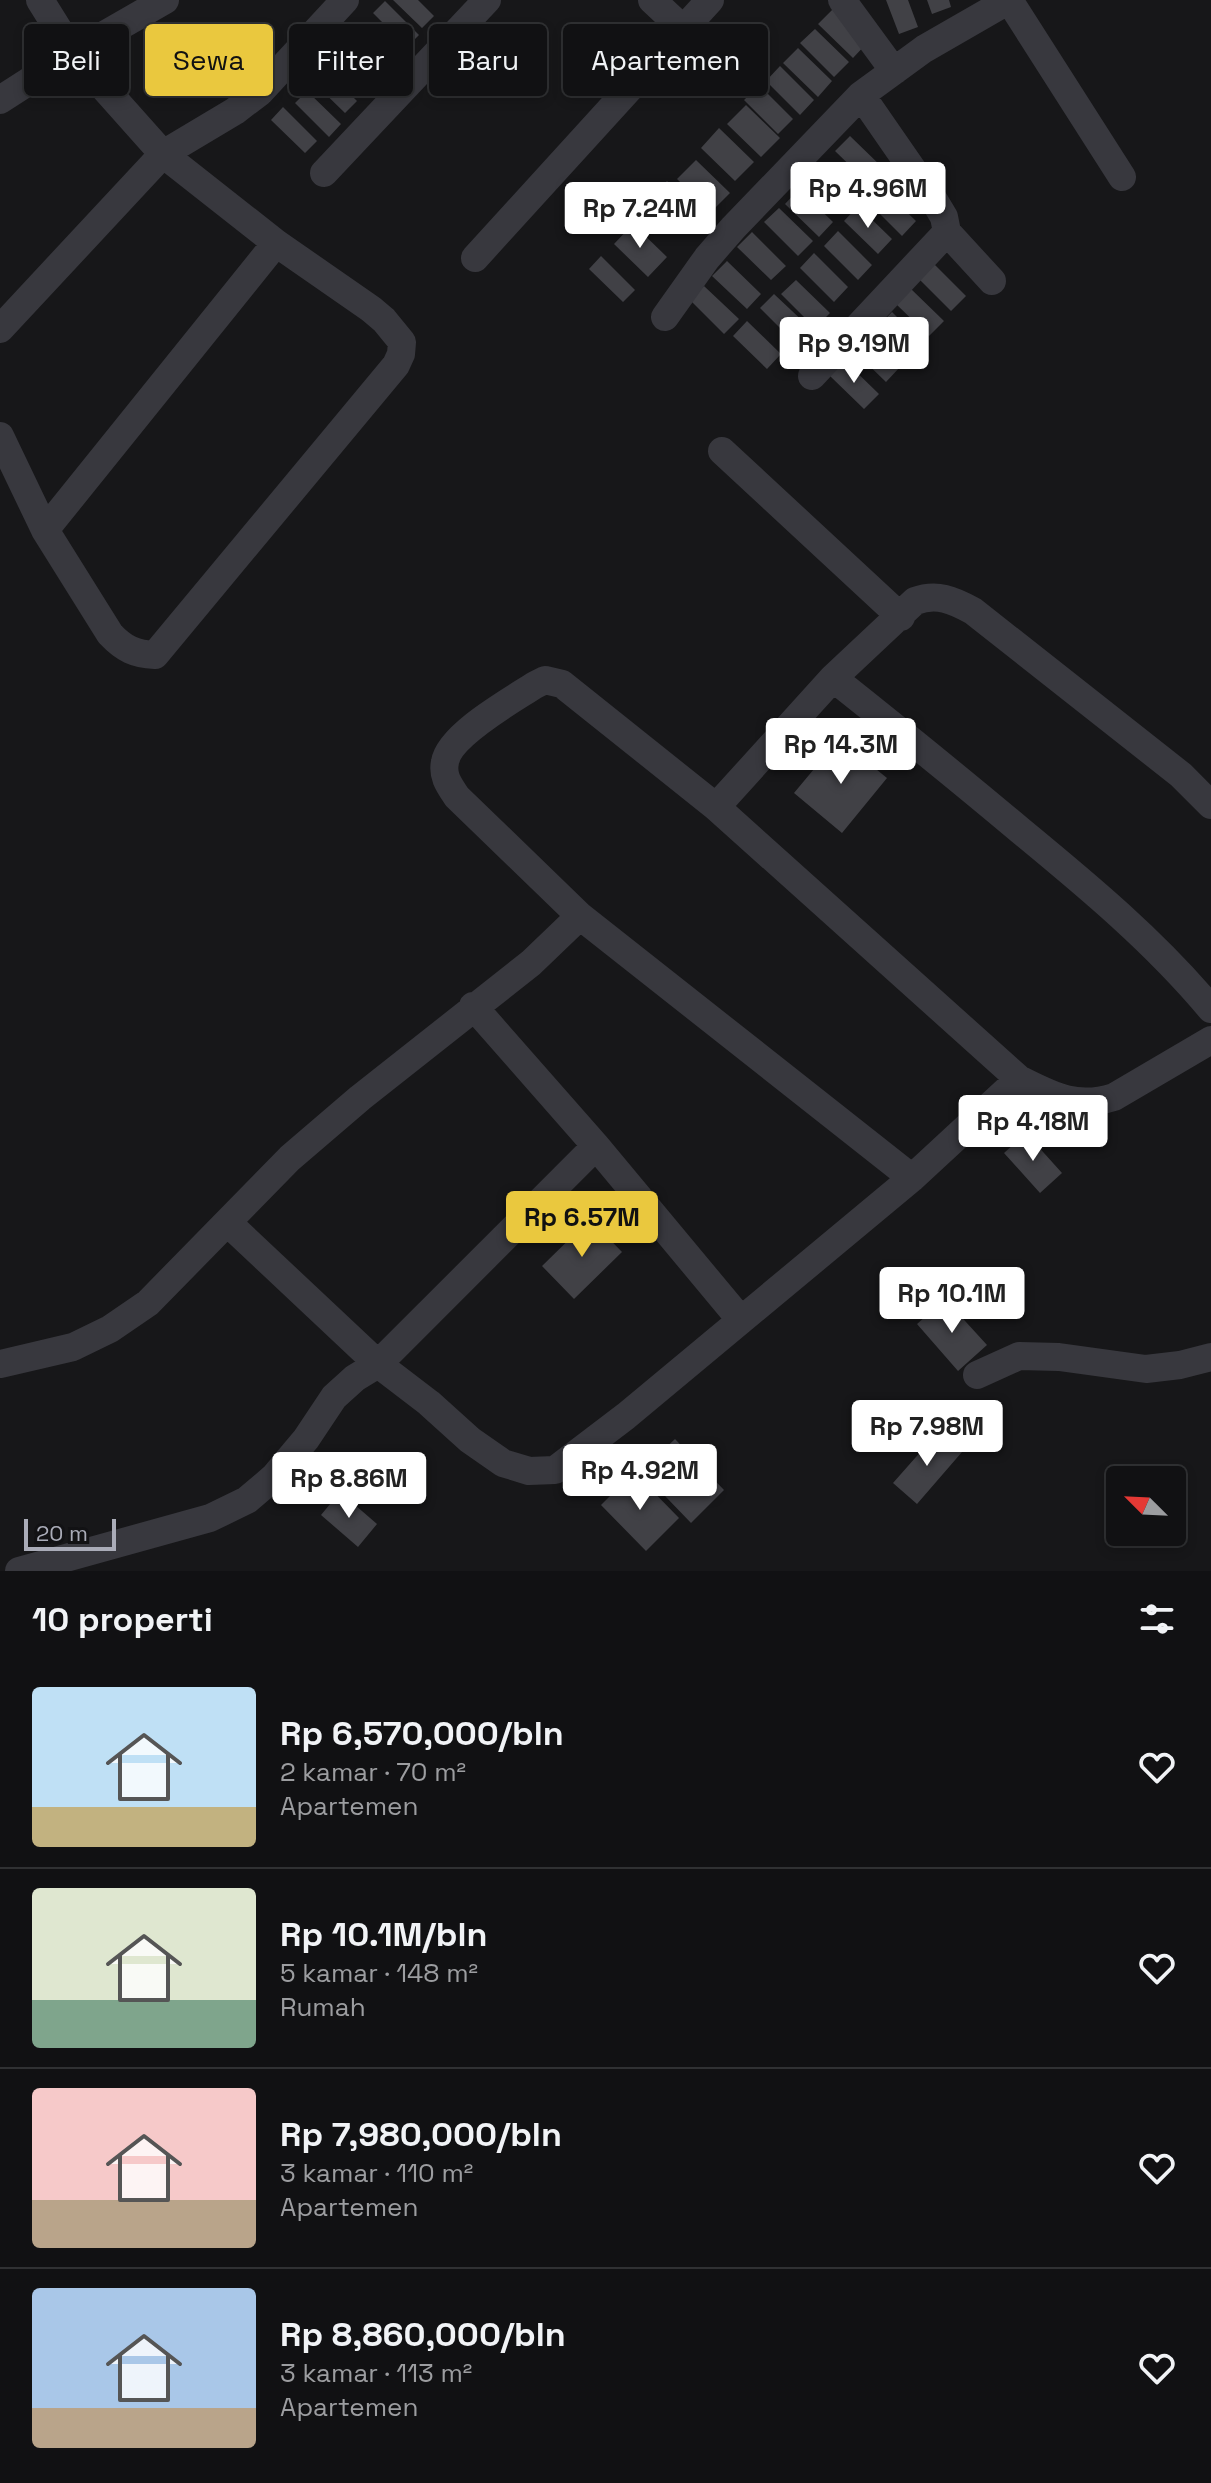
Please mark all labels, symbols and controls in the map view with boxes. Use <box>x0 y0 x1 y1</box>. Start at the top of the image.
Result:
chip: Beli <box>24 24 129 96</box>
chip: Sewa <box>145 24 273 96</box>
chip: Filter <box>289 24 413 96</box>
chip: Baru <box>429 24 547 96</box>
chip: Apartemen <box>563 24 768 96</box>
pin: Rp 4.96M <box>785 162 951 230</box>
text: Rp 4.96M <box>809 171 927 205</box>
pin: Rp 7.24M <box>557 182 723 250</box>
text: Rp 7.24M <box>583 191 697 225</box>
pin: Rp 9.19M <box>771 317 937 385</box>
text: Rp 9.19M <box>798 326 910 360</box>
pin: Rp 14.3M <box>758 718 924 786</box>
text: Rp 14.3M <box>784 727 898 761</box>
pin: Rp 4.18M <box>950 1095 1116 1163</box>
text: Rp 4.18M <box>977 1104 1089 1138</box>
pin: Rp 6.57M <box>499 1191 665 1259</box>
text: Rp 6.57M <box>524 1200 640 1234</box>
pin: Rp 10.1M <box>869 1267 1035 1335</box>
text: Rp 10.1M <box>898 1276 1007 1310</box>
pin: Rp 7.98M <box>844 1400 1010 1468</box>
text: Rp 7.98M <box>870 1409 984 1443</box>
pin: Rp 4.92M <box>557 1444 723 1512</box>
pin: Rp 8.86M <box>266 1452 432 1520</box>
text: Rp 4.92M <box>581 1453 699 1487</box>
text: Rp 8.86M <box>290 1461 408 1495</box>
north arrow <box>1106 1466 1186 1546</box>
map controls <box>1106 1466 1186 1546</box>
scale bar <box>24 1515 116 1551</box>
text: 20 m <box>36 1519 88 1547</box>
icon: filters <box>1135 1597 1179 1641</box>
text: 10 properti <box>32 1598 213 1641</box>
text: Rp 6,570,000/bln <box>280 1712 564 1755</box>
icon: home <box>96 1719 192 1815</box>
icon: heart <box>1135 1745 1179 1789</box>
text: 2 kamar · 70 m² <box>280 1755 466 1789</box>
text: Apartemen <box>280 1789 418 1823</box>
text: Rp 10.1M/bln <box>280 1913 487 1956</box>
icon: home <box>96 1920 192 2016</box>
icon: heart <box>1135 1946 1179 1990</box>
text: 5 kamar · 148 m² <box>280 1956 478 1990</box>
text: Rumah <box>280 1990 366 2024</box>
text: Rp 7,980,000/bln <box>280 2113 562 2156</box>
icon: home <box>96 2120 192 2216</box>
icon: heart <box>1135 2146 1179 2190</box>
text: 3 kamar · 110 m² <box>280 2156 473 2190</box>
text: Apartemen <box>280 2190 418 2224</box>
text: Rp 8,860,000/bln <box>280 2313 566 2356</box>
icon: home <box>96 2320 192 2416</box>
icon: heart <box>1135 2346 1179 2390</box>
text: 3 kamar · 113 m² <box>280 2356 472 2390</box>
text: Apartemen <box>280 2390 418 2424</box>

